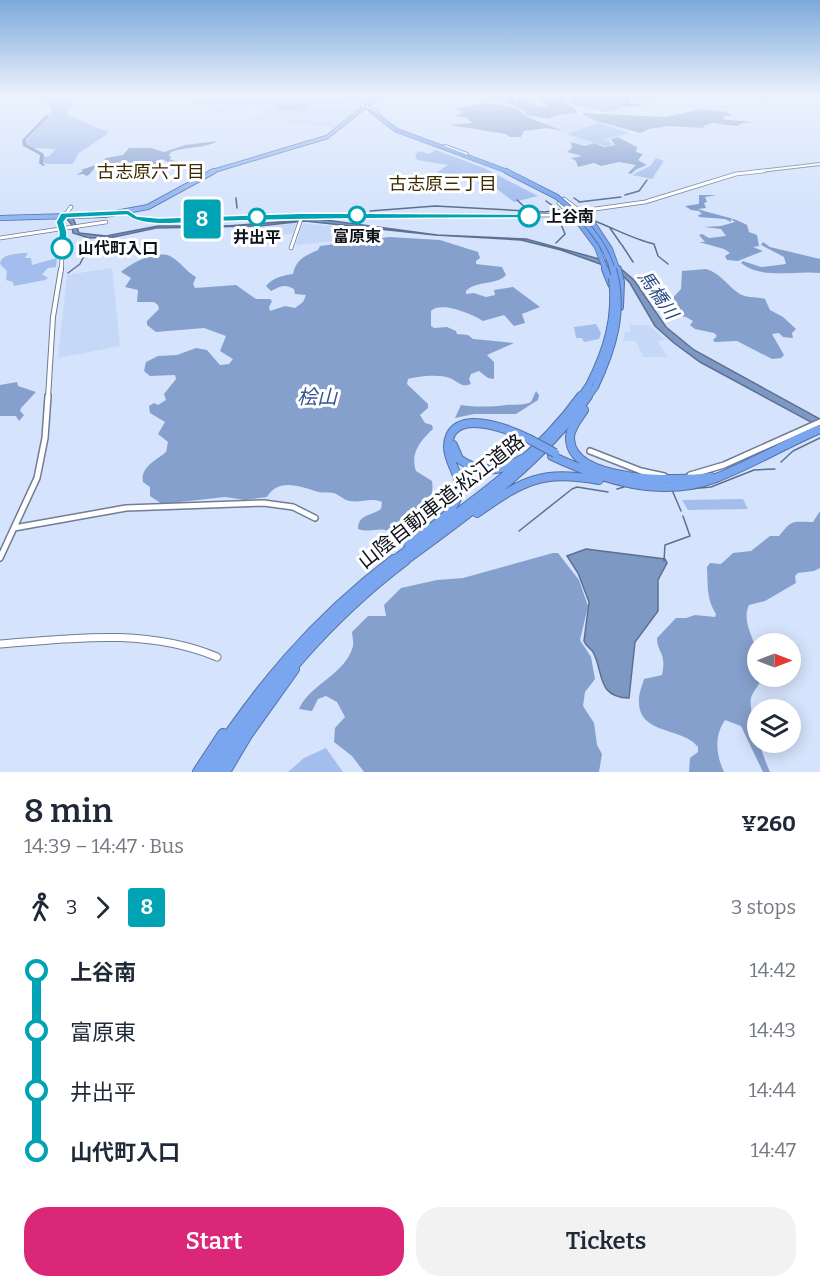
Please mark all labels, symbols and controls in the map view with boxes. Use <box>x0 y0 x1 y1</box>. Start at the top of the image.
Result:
district label: 古志原六丁目 <box>97 161 205 183</box>
district label: 古志原三丁目 <box>389 173 497 195</box>
line badge: 8 <box>182 200 222 238</box>
marker: 上谷南 <box>518 205 540 227</box>
text: 8 <box>196 206 208 232</box>
marker: 富原東 <box>348 206 366 224</box>
place label: 上谷南 <box>546 207 594 226</box>
marker: 井出平 <box>248 208 266 226</box>
place label: 富原東 <box>333 227 381 246</box>
place label: 井出平 <box>233 228 281 247</box>
marker: 山代町入口 <box>51 237 73 259</box>
place label: 山代町入口 <box>78 239 158 258</box>
water label: 馬橋川 <box>634 267 684 325</box>
park label: 桧山 <box>297 385 338 409</box>
street label: 山陰自動車道;松江道路 <box>353 429 529 573</box>
north arrow <box>747 633 801 687</box>
map controls <box>747 633 801 753</box>
button: layers <box>747 699 801 753</box>
text: 8 min <box>24 791 113 831</box>
text: ¥260 <box>741 810 796 837</box>
text: 14:39 – 14:47 · Bus <box>24 834 184 858</box>
icon: walk <box>24 891 57 924</box>
icon: forward <box>86 891 119 924</box>
text: 8 <box>140 894 153 920</box>
text: 3 <box>66 895 77 919</box>
text: 3 stops <box>731 895 796 919</box>
text: 14:42 <box>749 958 796 982</box>
text: 上谷南 <box>70 959 136 986</box>
text: 14:43 <box>749 1018 796 1042</box>
text: 富原東 <box>70 1019 136 1046</box>
text: 14:44 <box>749 1078 796 1102</box>
text: 井出平 <box>70 1079 136 1106</box>
text: 14:47 <box>751 1138 796 1162</box>
text: 山代町入口 <box>70 1139 180 1166</box>
button: Start <box>24 1207 404 1276</box>
button: Tickets <box>416 1207 796 1276</box>

